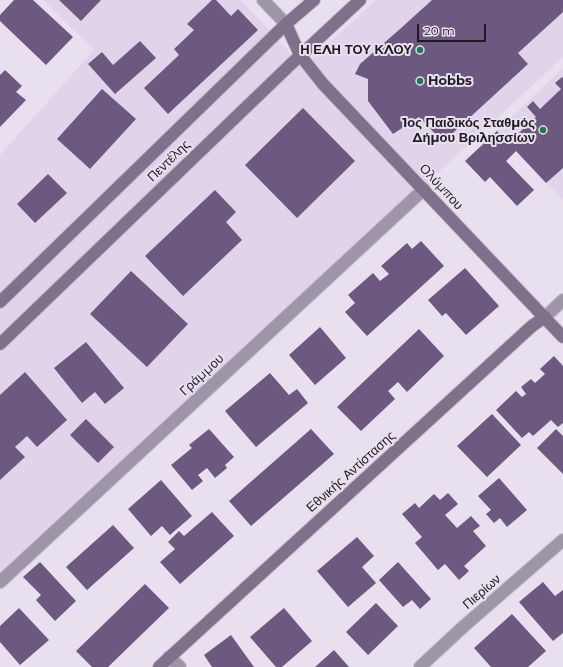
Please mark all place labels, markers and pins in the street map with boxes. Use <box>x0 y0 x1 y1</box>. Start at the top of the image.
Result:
place label: Η ΕΛΗ ΤΟΥ ΚΛΟΥ <box>300 42 412 58</box>
marker: Η ΕΛΗ ΤΟΥ ΚΛΟΥ <box>415 45 425 55</box>
place label: Hobbs <box>428 73 472 89</box>
marker: Hobbs <box>415 76 425 86</box>
place label: 1ος Παιδικός Σταθμός Δήμου Βριλησσίων <box>402 115 535 146</box>
marker: 1ος Παιδικός Σταθμός Δήμου Βριλησσίων <box>538 125 548 135</box>

